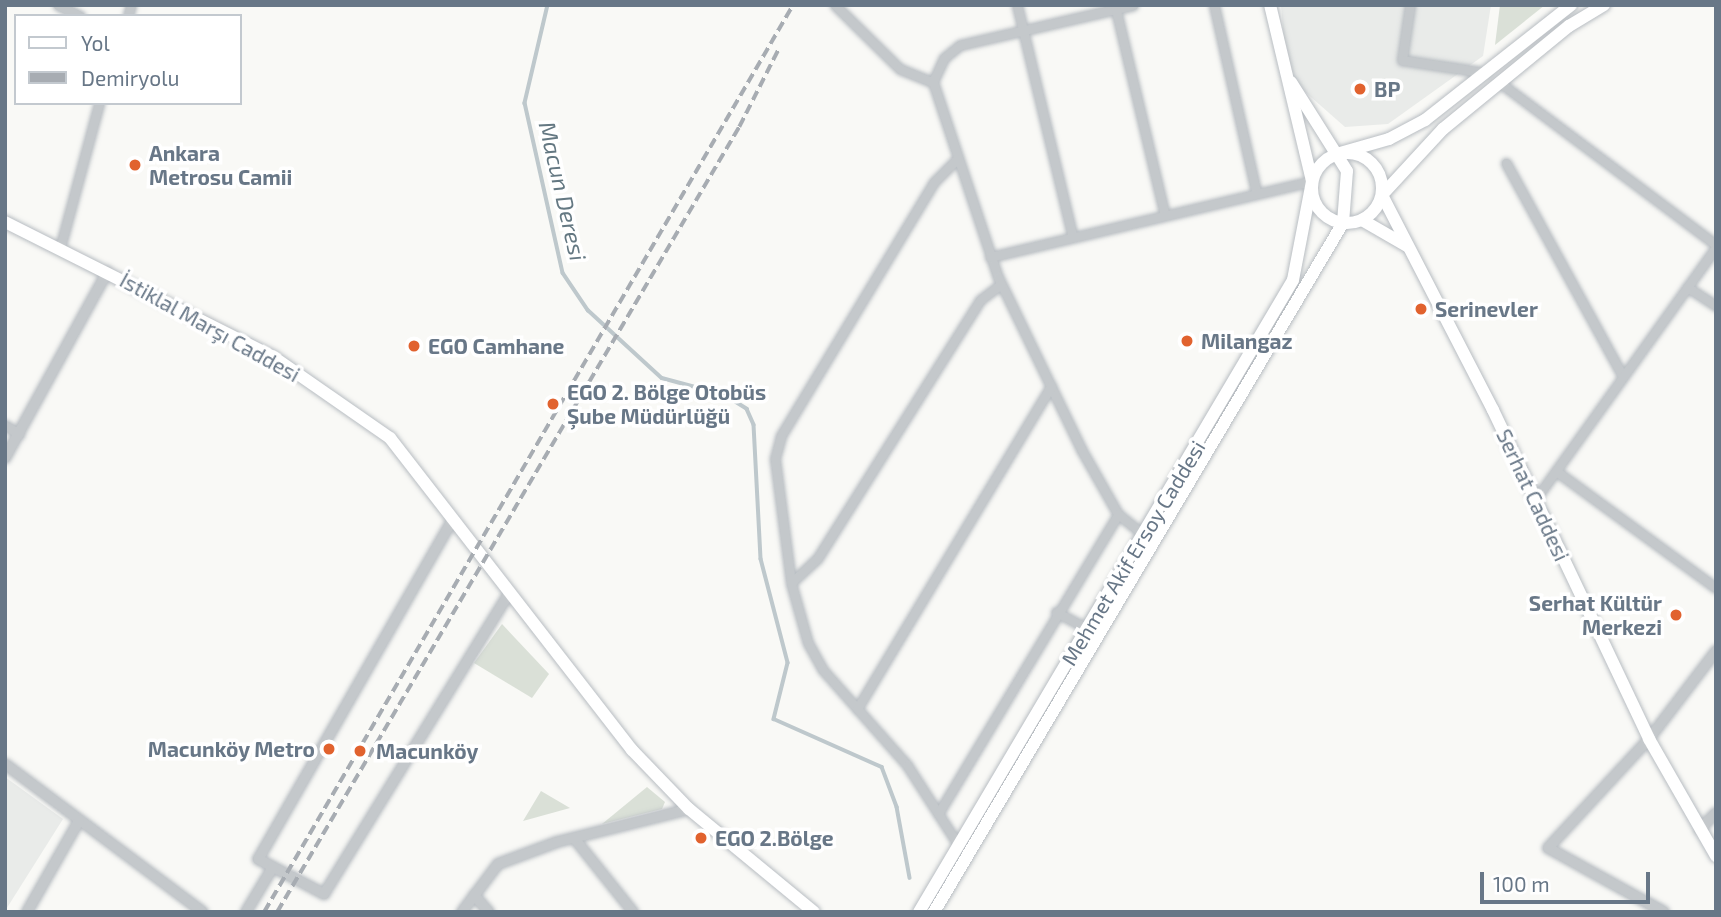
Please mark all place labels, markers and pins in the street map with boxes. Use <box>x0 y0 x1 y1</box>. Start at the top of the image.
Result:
place label: BP <box>1374 76 1400 102</box>
marker: BP <box>1352 81 1368 97</box>
place label: Ankara Metrosu Camii <box>149 140 292 190</box>
marker: Ankara Metrosu Camii <box>127 157 143 173</box>
place label: Serinevler <box>1435 296 1538 322</box>
marker: Serinevler <box>1413 301 1429 317</box>
place label: Milangaz <box>1201 328 1293 354</box>
place label: EGO Camhane <box>428 333 564 359</box>
marker: Milangaz <box>1179 333 1195 349</box>
marker: EGO Camhane <box>406 338 422 354</box>
place label: EGO 2. Bölge Otobüs Şube Müdürlüğü <box>567 379 766 429</box>
marker: EGO 2. Bölge Otobüs Şube Müdürlüğü <box>545 396 561 412</box>
place label: Serhat Kültür Merkezi <box>1529 590 1662 640</box>
marker: Serhat Kültür Merkezi <box>1668 607 1684 623</box>
place label: Macunköy Metro <box>147 736 315 762</box>
place label: Macunköy <box>376 738 478 764</box>
marker: Macunköy Metro <box>321 741 337 757</box>
marker: Macunköy <box>350 741 370 761</box>
place label: EGO 2.Bölge <box>715 825 834 851</box>
marker: EGO 2.Bölge <box>693 830 709 846</box>

